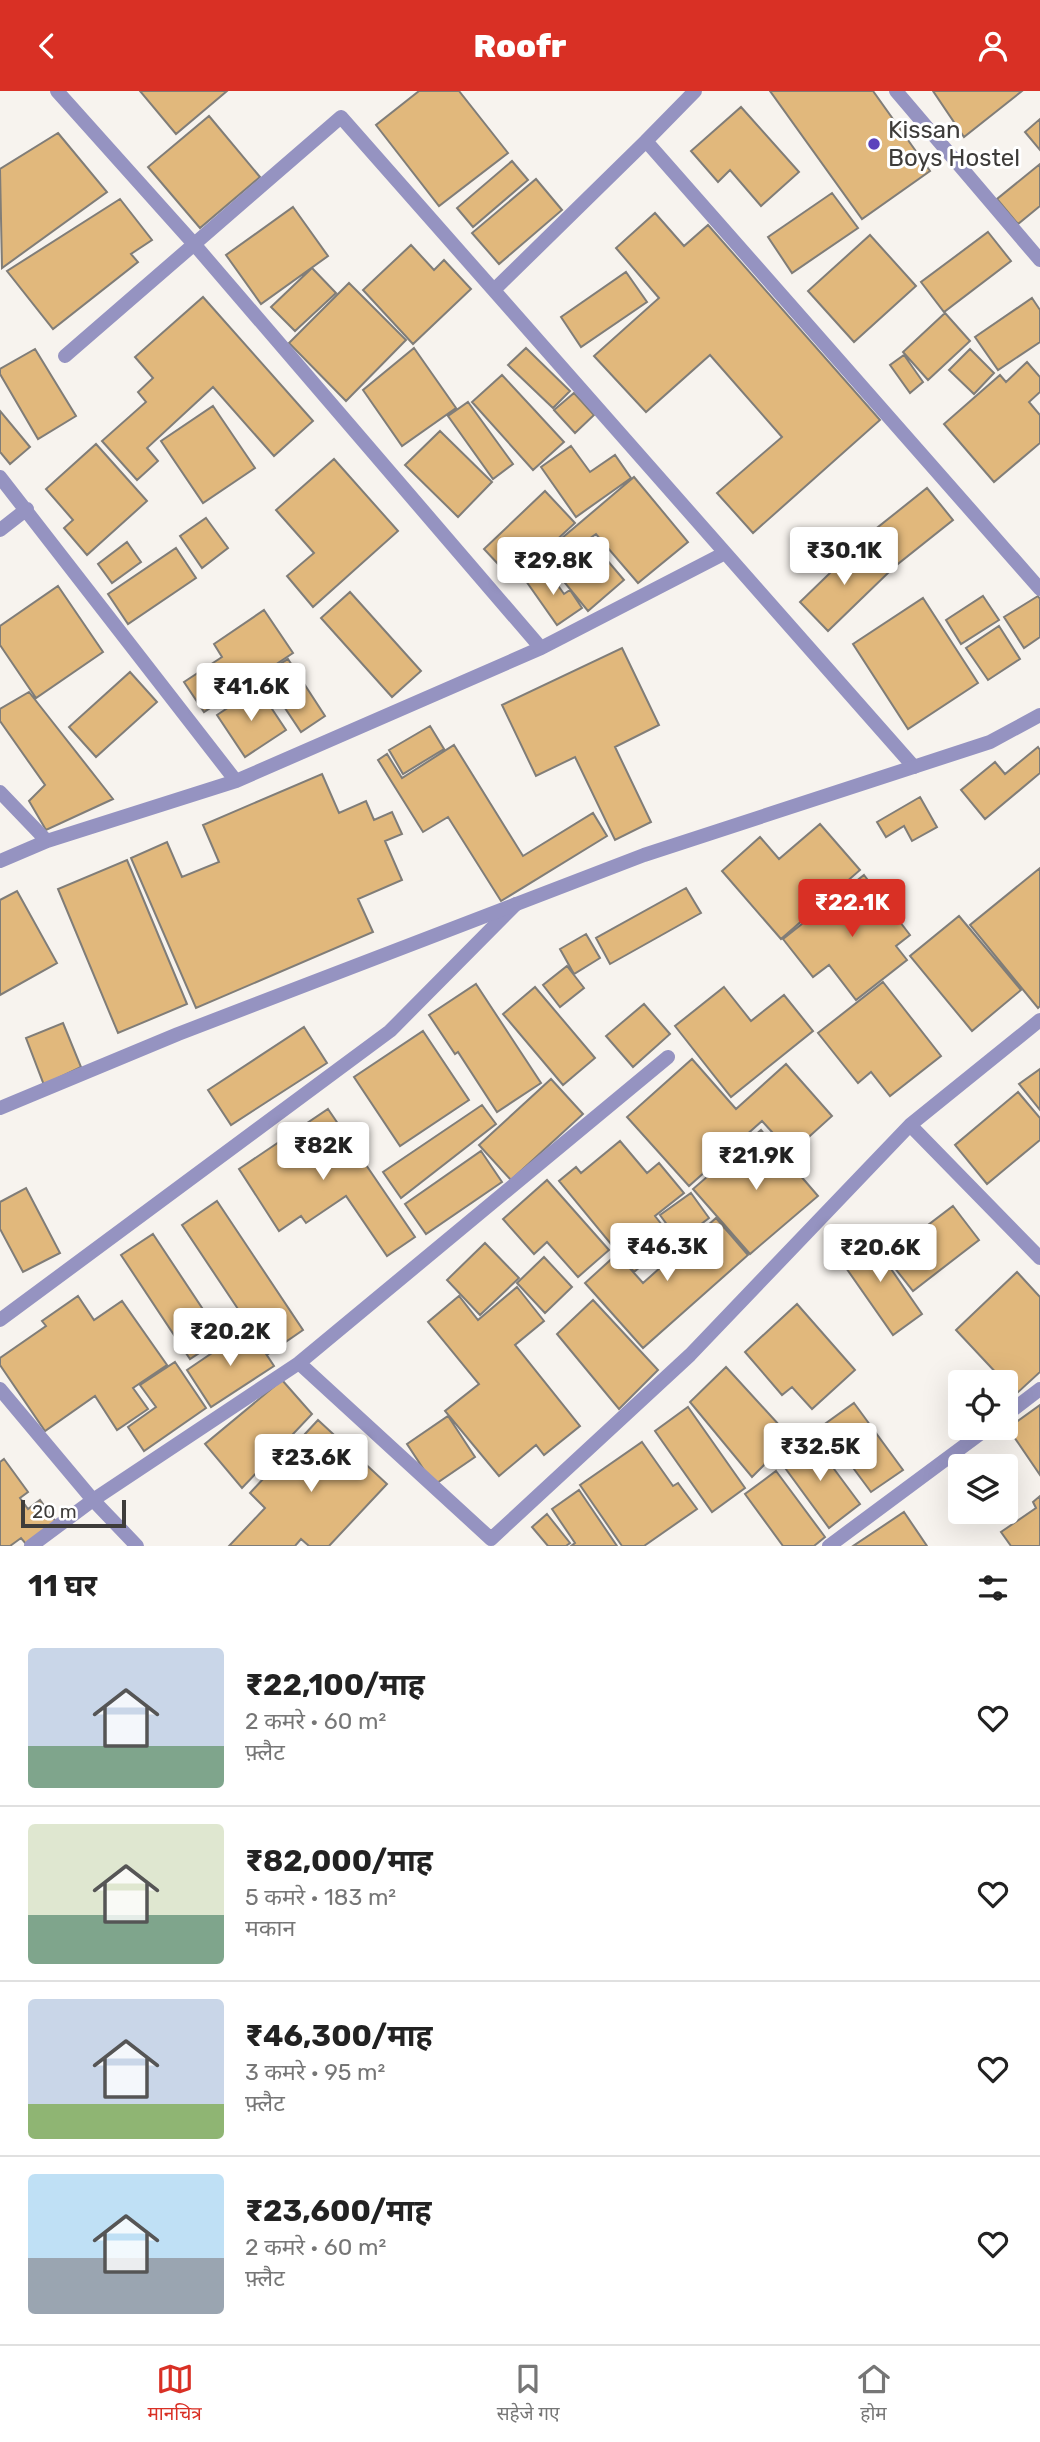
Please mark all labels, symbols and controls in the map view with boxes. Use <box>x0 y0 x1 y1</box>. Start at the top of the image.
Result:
icon: back <box>28 27 66 65</box>
text: Roofr <box>474 27 566 65</box>
icon: person <box>974 27 1012 65</box>
place label: Kissan Boys Hostel <box>888 116 1020 172</box>
marker: Kissan Boys Hostel <box>866 136 882 152</box>
pin: ₹30.1K <box>787 527 901 587</box>
text: ₹30.1K <box>806 536 882 564</box>
pin: ₹29.8K <box>496 538 610 597</box>
text: ₹29.8K <box>513 546 593 574</box>
pin: ₹41.6K <box>194 663 308 723</box>
text: ₹41.6K <box>212 672 290 700</box>
pin: ₹22.1K <box>795 879 909 939</box>
text: ₹22.1K <box>814 888 890 916</box>
pin: ₹82K <box>282 1123 364 1182</box>
text: ₹82K <box>293 1131 353 1159</box>
pin: ₹21.9K <box>699 1133 813 1192</box>
text: ₹21.9K <box>718 1141 794 1169</box>
pin: ₹46.3K <box>610 1223 724 1283</box>
pin: ₹20.6K <box>823 1225 937 1284</box>
text: ₹46.3K <box>626 1232 708 1260</box>
text: ₹20.6K <box>840 1233 920 1261</box>
pin: ₹20.2K <box>173 1309 287 1368</box>
text: ₹20.2K <box>190 1317 270 1345</box>
map controls <box>948 1370 1018 1524</box>
button: locate <box>948 1370 1018 1440</box>
pin: ₹32.5K <box>763 1423 877 1483</box>
text: ₹32.5K <box>780 1432 860 1460</box>
pin: ₹23.6K <box>254 1435 368 1494</box>
text: ₹23.6K <box>271 1443 351 1471</box>
button: layers <box>948 1454 1018 1524</box>
scale bar <box>21 1497 126 1529</box>
text: 20 m <box>32 1500 77 1523</box>
text: 11 घर <box>28 1568 97 1604</box>
icon: filters <box>974 1569 1012 1607</box>
text: ₹22,100/माह <box>245 1667 425 1703</box>
icon: home <box>84 1676 168 1760</box>
icon: heart <box>974 1699 1012 1737</box>
text: 2 कमरे · 60 m² <box>245 1707 386 1735</box>
text: फ़्लैट <box>245 1738 285 1766</box>
text: ₹82,000/माह <box>245 1843 433 1879</box>
icon: home <box>84 1852 168 1936</box>
icon: heart <box>974 1875 1012 1913</box>
text: 5 कमरे · 183 m² <box>245 1883 396 1911</box>
text: मकान <box>245 1914 295 1942</box>
text: ₹46,300/माह <box>245 2018 433 2054</box>
icon: home <box>84 2027 168 2111</box>
icon: heart <box>974 2050 1012 2088</box>
text: 3 कमरे · 95 m² <box>245 2058 385 2086</box>
text: फ़्लैट <box>245 2089 285 2117</box>
text: ₹23,600/माह <box>245 2193 431 2229</box>
icon: home <box>84 2202 168 2286</box>
icon: heart <box>974 2225 1012 2263</box>
text: 2 कमरे · 60 m² <box>245 2233 386 2261</box>
text: फ़्लैट <box>245 2264 285 2292</box>
tab: मानचित्र <box>147 2360 202 2428</box>
tab: सहेजे गए <box>497 2360 560 2428</box>
tab: होम <box>855 2360 893 2428</box>

